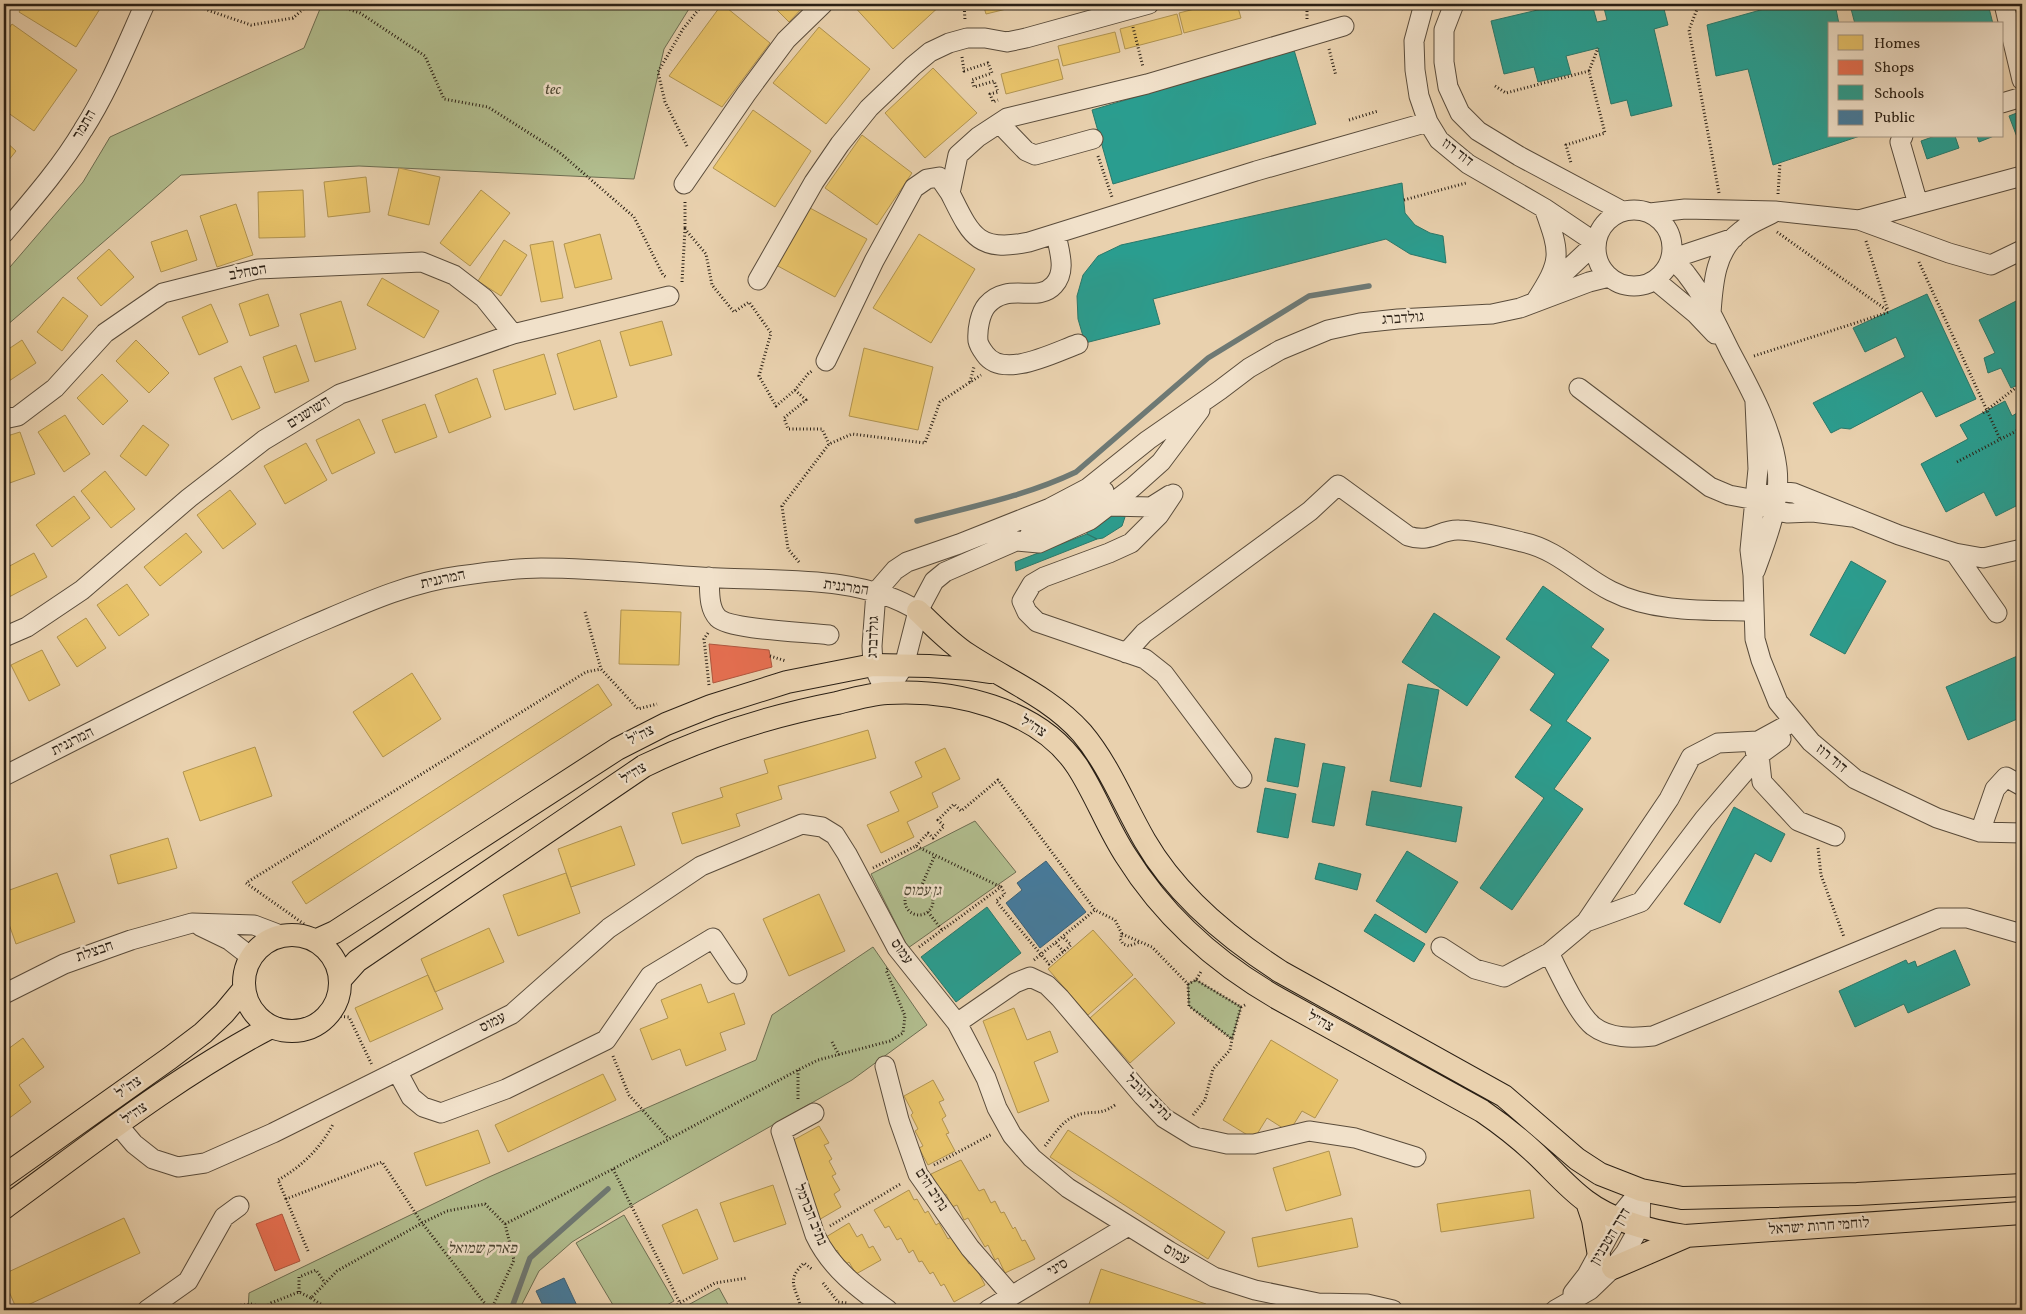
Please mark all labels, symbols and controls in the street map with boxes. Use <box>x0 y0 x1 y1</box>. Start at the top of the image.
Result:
legend <box>1828 22 2004 138</box>
text: Homes <box>1874 34 1920 55</box>
text: Shops <box>1874 58 1914 79</box>
park label: tec <box>545 80 561 101</box>
text: Schools <box>1874 84 1924 105</box>
street label: התמר <box>68 106 102 144</box>
text: Public <box>1874 108 1915 129</box>
street label: דוד רוז <box>1436 134 1478 172</box>
street label: הסחלב <box>227 259 269 287</box>
street label: גולדברג <box>1381 307 1425 331</box>
street label: השושנים <box>283 391 335 435</box>
street label: המרגנית <box>419 565 467 595</box>
street label: המרגנית <box>822 574 870 602</box>
street label: גולדברג <box>863 615 885 659</box>
street label: צה״ל <box>1016 711 1050 743</box>
street label: צה"ל <box>624 720 658 752</box>
street label: המרגנית <box>48 722 98 762</box>
street label: דוד רוז <box>1811 739 1852 779</box>
street label: צה״ל <box>617 758 651 790</box>
park label: גן עמוס <box>903 881 942 902</box>
street label: עמוס <box>885 935 917 969</box>
street label: חבצלת <box>74 936 116 968</box>
street label: צה״ל <box>1303 1006 1337 1038</box>
street label: עמוס <box>476 1008 510 1038</box>
street label: נתיב הנובל <box>1120 1070 1176 1126</box>
street label: צה"ל <box>112 1071 146 1105</box>
street label: צה״ל <box>118 1098 152 1130</box>
street label: נתיב הים <box>909 1164 953 1216</box>
street label: נתיב הכרמל <box>788 1181 832 1249</box>
street label: דרך הטכניון <box>1586 1204 1637 1270</box>
street label: לוחמי חרות ישראל <box>1768 1213 1870 1241</box>
park label: פארק שמואל <box>447 1239 518 1260</box>
street label: עמוס <box>1159 1239 1193 1271</box>
street label: סיני <box>1044 1254 1072 1282</box>

